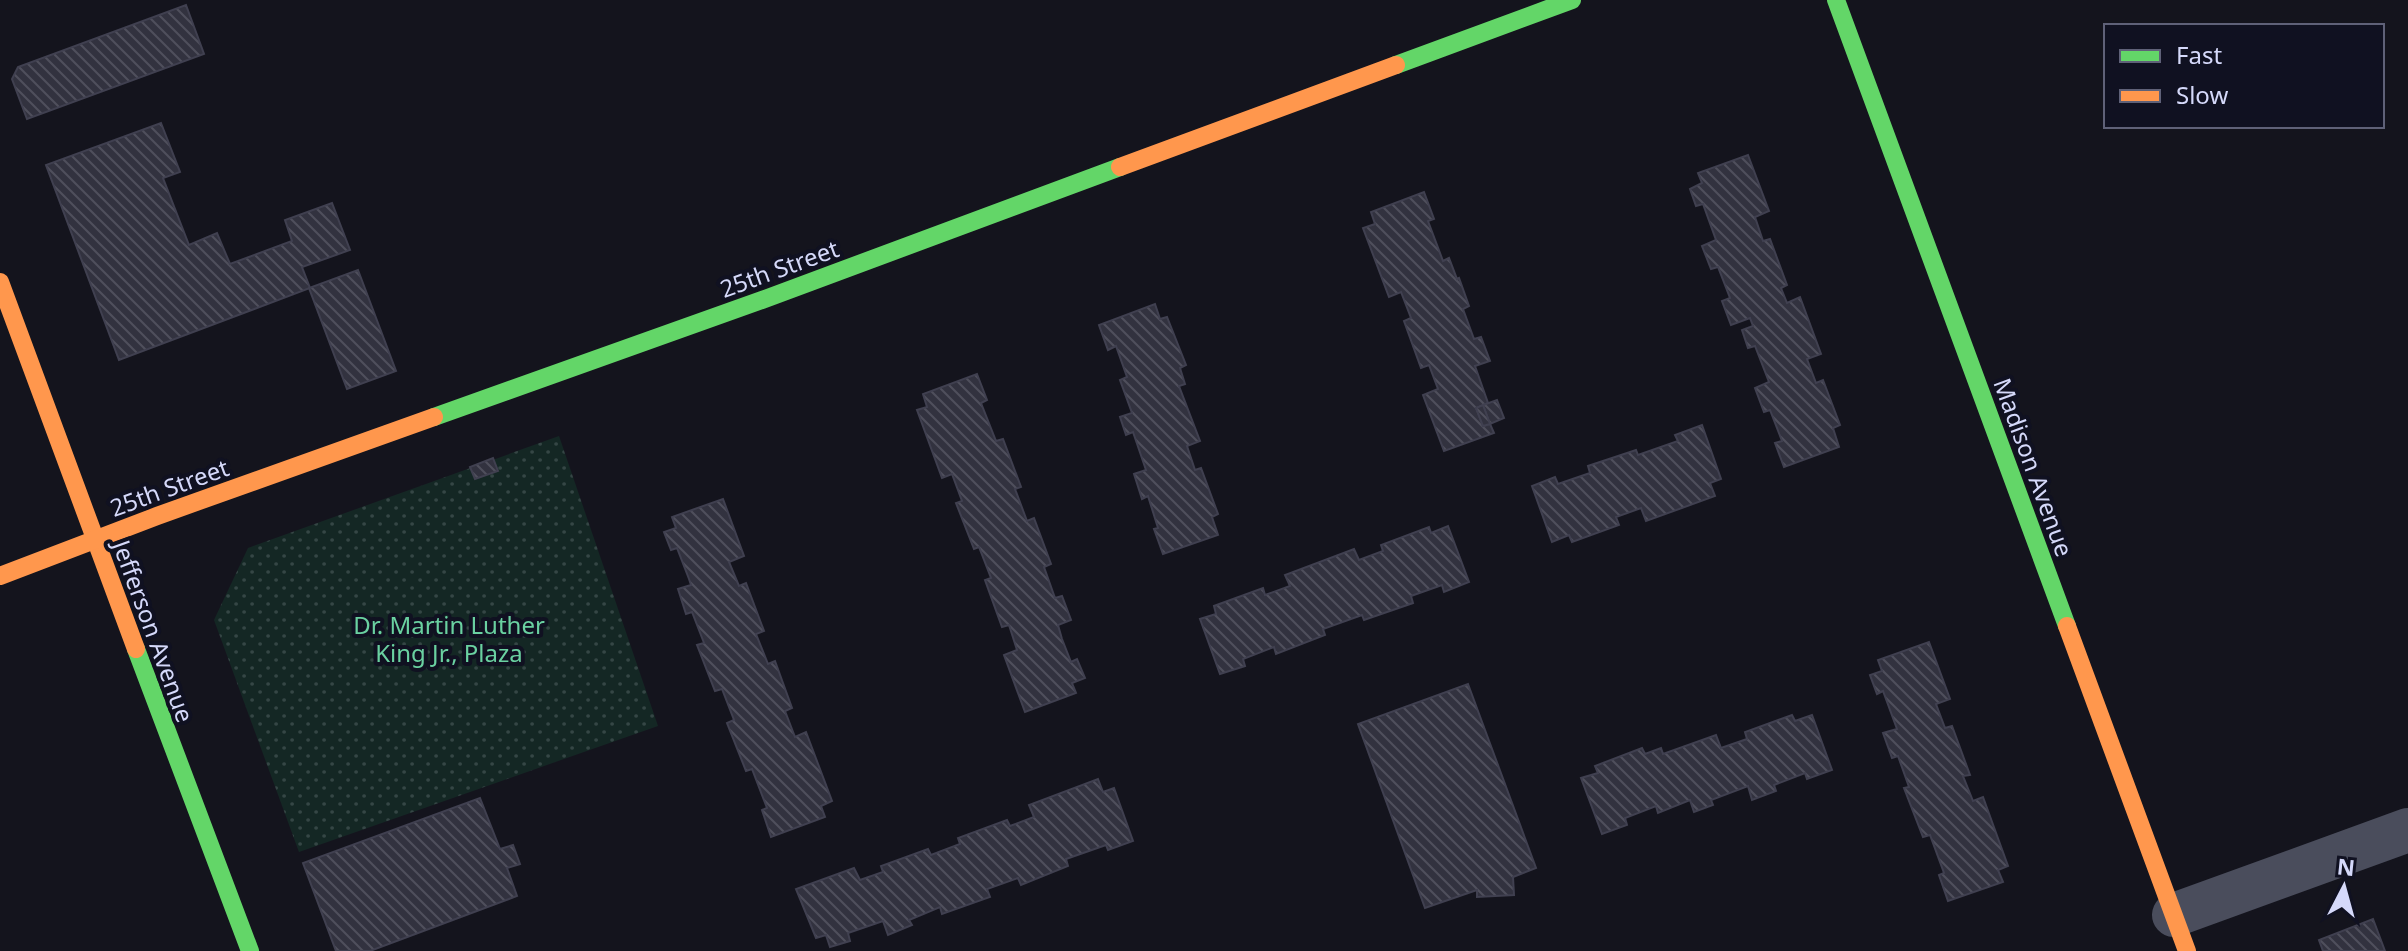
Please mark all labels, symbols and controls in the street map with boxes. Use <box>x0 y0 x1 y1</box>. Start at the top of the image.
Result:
legend <box>2104 24 2384 128</box>
text: Fast <box>2176 38 2222 71</box>
text: Slow <box>2176 78 2228 111</box>
street label: 25th Street <box>715 231 843 305</box>
street label: Madison Avenue <box>1986 373 2082 561</box>
street label: 25th Street <box>105 450 233 524</box>
street label: Jefferson Avenue <box>105 534 202 727</box>
park label: Dr. Martin Luther King Jr., Plaza <box>353 608 545 669</box>
north arrow <box>2304 847 2384 927</box>
text: N <box>2336 850 2357 882</box>

